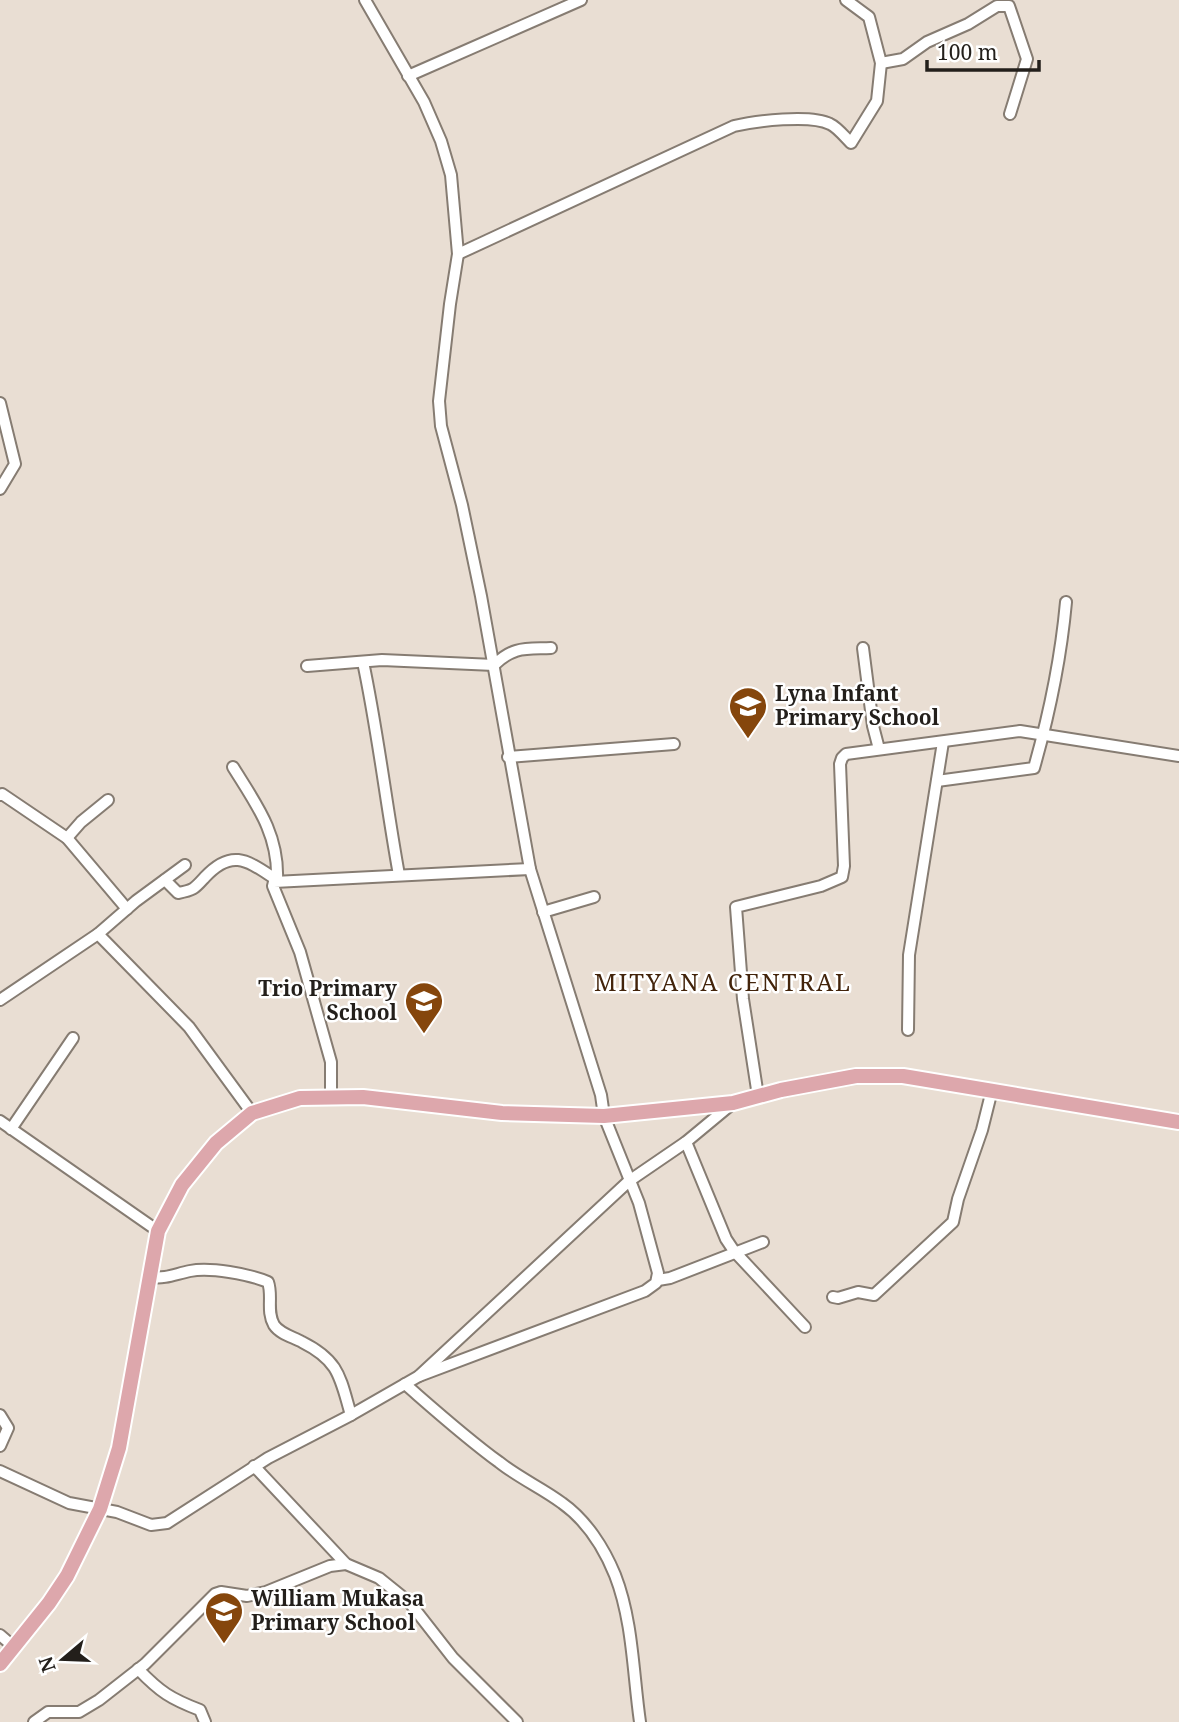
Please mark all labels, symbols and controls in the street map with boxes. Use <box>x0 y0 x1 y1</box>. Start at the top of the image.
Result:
scale bar <box>927 28 1039 72</box>
text: 100 m <box>937 38 998 66</box>
place label: Lyna Infant Primary School <box>775 679 940 731</box>
school or university icon: Lyna Infant Primary School <box>727 685 769 740</box>
district label: MITYANA CENTRAL <box>594 965 852 998</box>
place label: Trio Primary School <box>258 974 398 1026</box>
school or university icon: Trio Primary School <box>403 980 445 1035</box>
place label: William Mukasa Primary School <box>251 1584 424 1636</box>
school or university icon: William Mukasa Primary School <box>203 1590 245 1645</box>
north arrow <box>28 1624 98 1694</box>
text: N <box>32 1653 62 1676</box>

